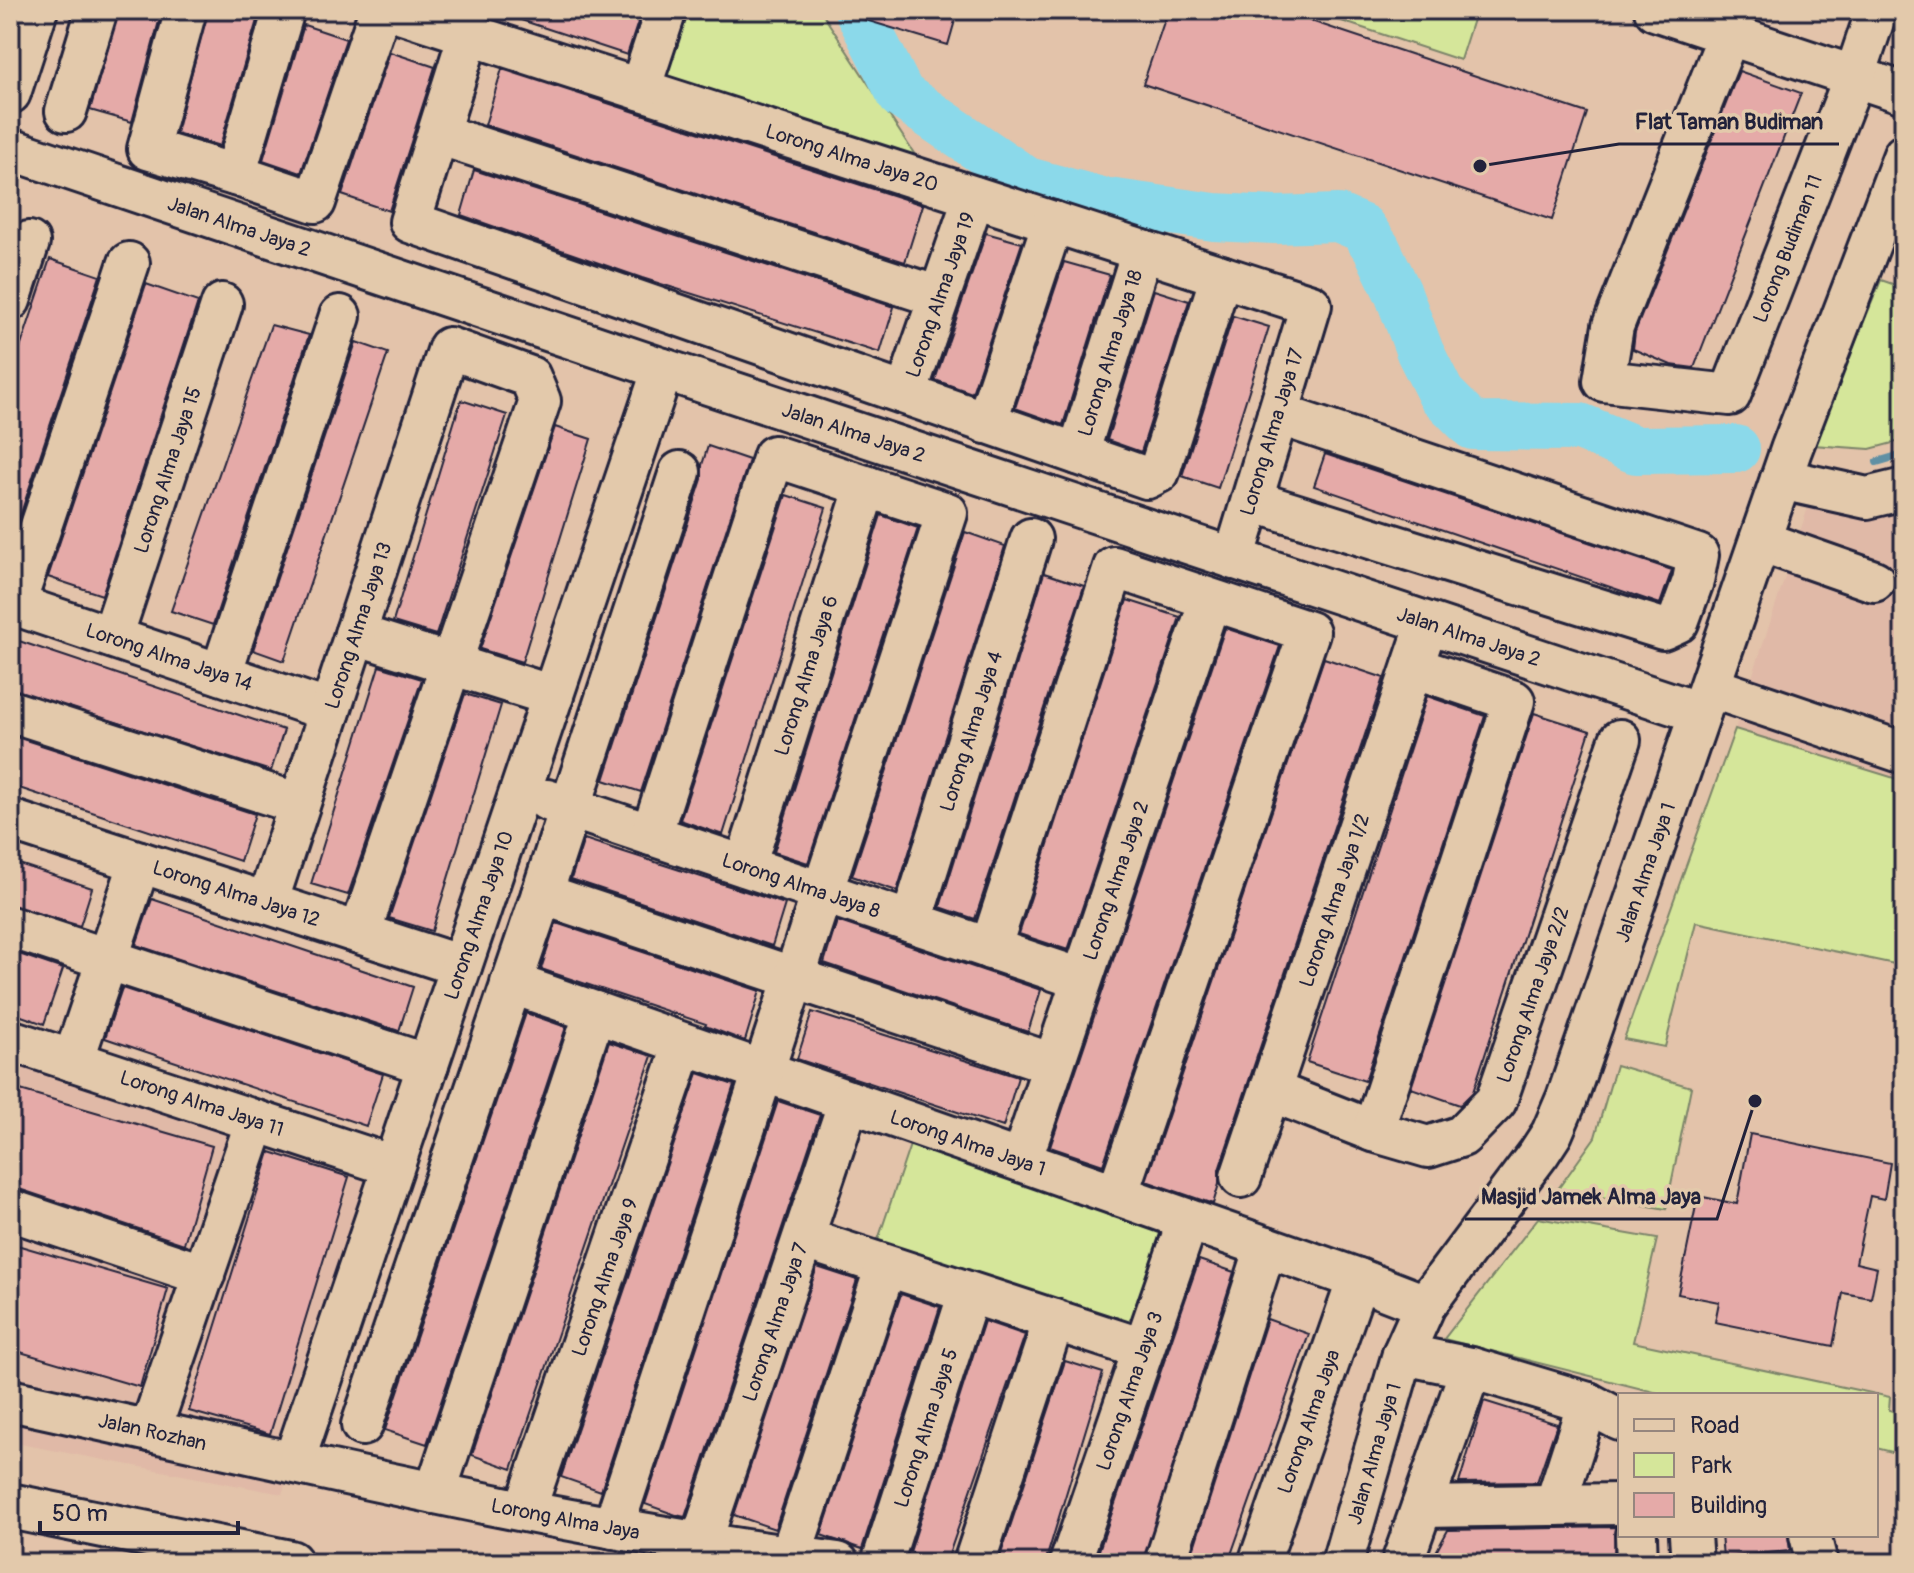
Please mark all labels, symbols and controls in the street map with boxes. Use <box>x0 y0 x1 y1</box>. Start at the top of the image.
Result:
callout: Flat Taman Budiman <box>1619 98 1839 144</box>
text: Flat Taman Budiman <box>1635 108 1823 136</box>
street label: Lorong Alma Jaya 20 <box>762 118 941 197</box>
street label: Lorong Budiman 11 <box>1747 171 1827 326</box>
street label: Jalan Alma Jaya 2 <box>164 191 314 262</box>
street label: Lorong Alma Jaya 19 <box>900 209 980 381</box>
street label: Lorong Alma Jaya 18 <box>1072 267 1148 439</box>
street label: Lorong Alma Jaya 17 <box>1235 345 1309 519</box>
street label: Lorong Alma Jaya 15 <box>128 383 206 556</box>
street label: Jalan Alma Jaya 2 <box>779 397 929 468</box>
street label: Lorong Alma Jaya 13 <box>319 539 397 712</box>
street label: Lorong Alma Jaya 6 <box>768 592 843 759</box>
street label: Jalan Alma Jaya 2 <box>1394 601 1544 672</box>
street label: Lorong Alma Jaya 14 <box>82 617 256 697</box>
street label: Lorong Alma Jaya 4 <box>934 647 1008 815</box>
street label: Lorong Alma Jaya 2 <box>1077 798 1154 963</box>
street label: Jalan Alma Jaya 1 <box>1609 799 1681 946</box>
street label: Lorong Alma Jaya 1/2 <box>1293 810 1375 990</box>
street label: Lorong Alma Jaya 10 <box>438 828 519 1003</box>
street label: Lorong Alma Jaya 8 <box>719 847 884 923</box>
street label: Lorong Alma Jaya 12 <box>150 855 323 932</box>
street label: Lorong Alma Jaya 2/2 <box>1491 903 1574 1086</box>
street label: Lorong Alma Jaya 11 <box>117 1065 287 1142</box>
street label: Lorong Alma Jaya 1 <box>887 1104 1049 1181</box>
callout: Masjid Jamek Alma Jaya <box>1465 1173 1717 1219</box>
text: Masjid Jamek Alma Jaya <box>1481 1183 1701 1211</box>
street label: Lorong Alma Jaya 9 <box>566 1195 643 1360</box>
street label: Lorong Alma Jaya 7 <box>737 1239 813 1405</box>
street label: Lorong Alma Jaya 3 <box>1090 1308 1168 1474</box>
street label: Lorong Alma Jaya 5 <box>888 1345 963 1511</box>
street label: Lorong Alma Jaya <box>1272 1346 1345 1497</box>
street label: Jalan Alma Jaya 1 <box>1341 1380 1406 1527</box>
legend <box>1618 1393 1878 1537</box>
street label: Jalan Rozhan <box>96 1407 209 1456</box>
text: Road <box>1690 1411 1740 1440</box>
text: Park <box>1690 1451 1732 1480</box>
scale bar <box>40 1485 238 1535</box>
text: Building <box>1690 1491 1767 1520</box>
street label: Lorong Alma Jaya <box>489 1492 642 1545</box>
text: 50 m <box>52 1499 108 1528</box>

